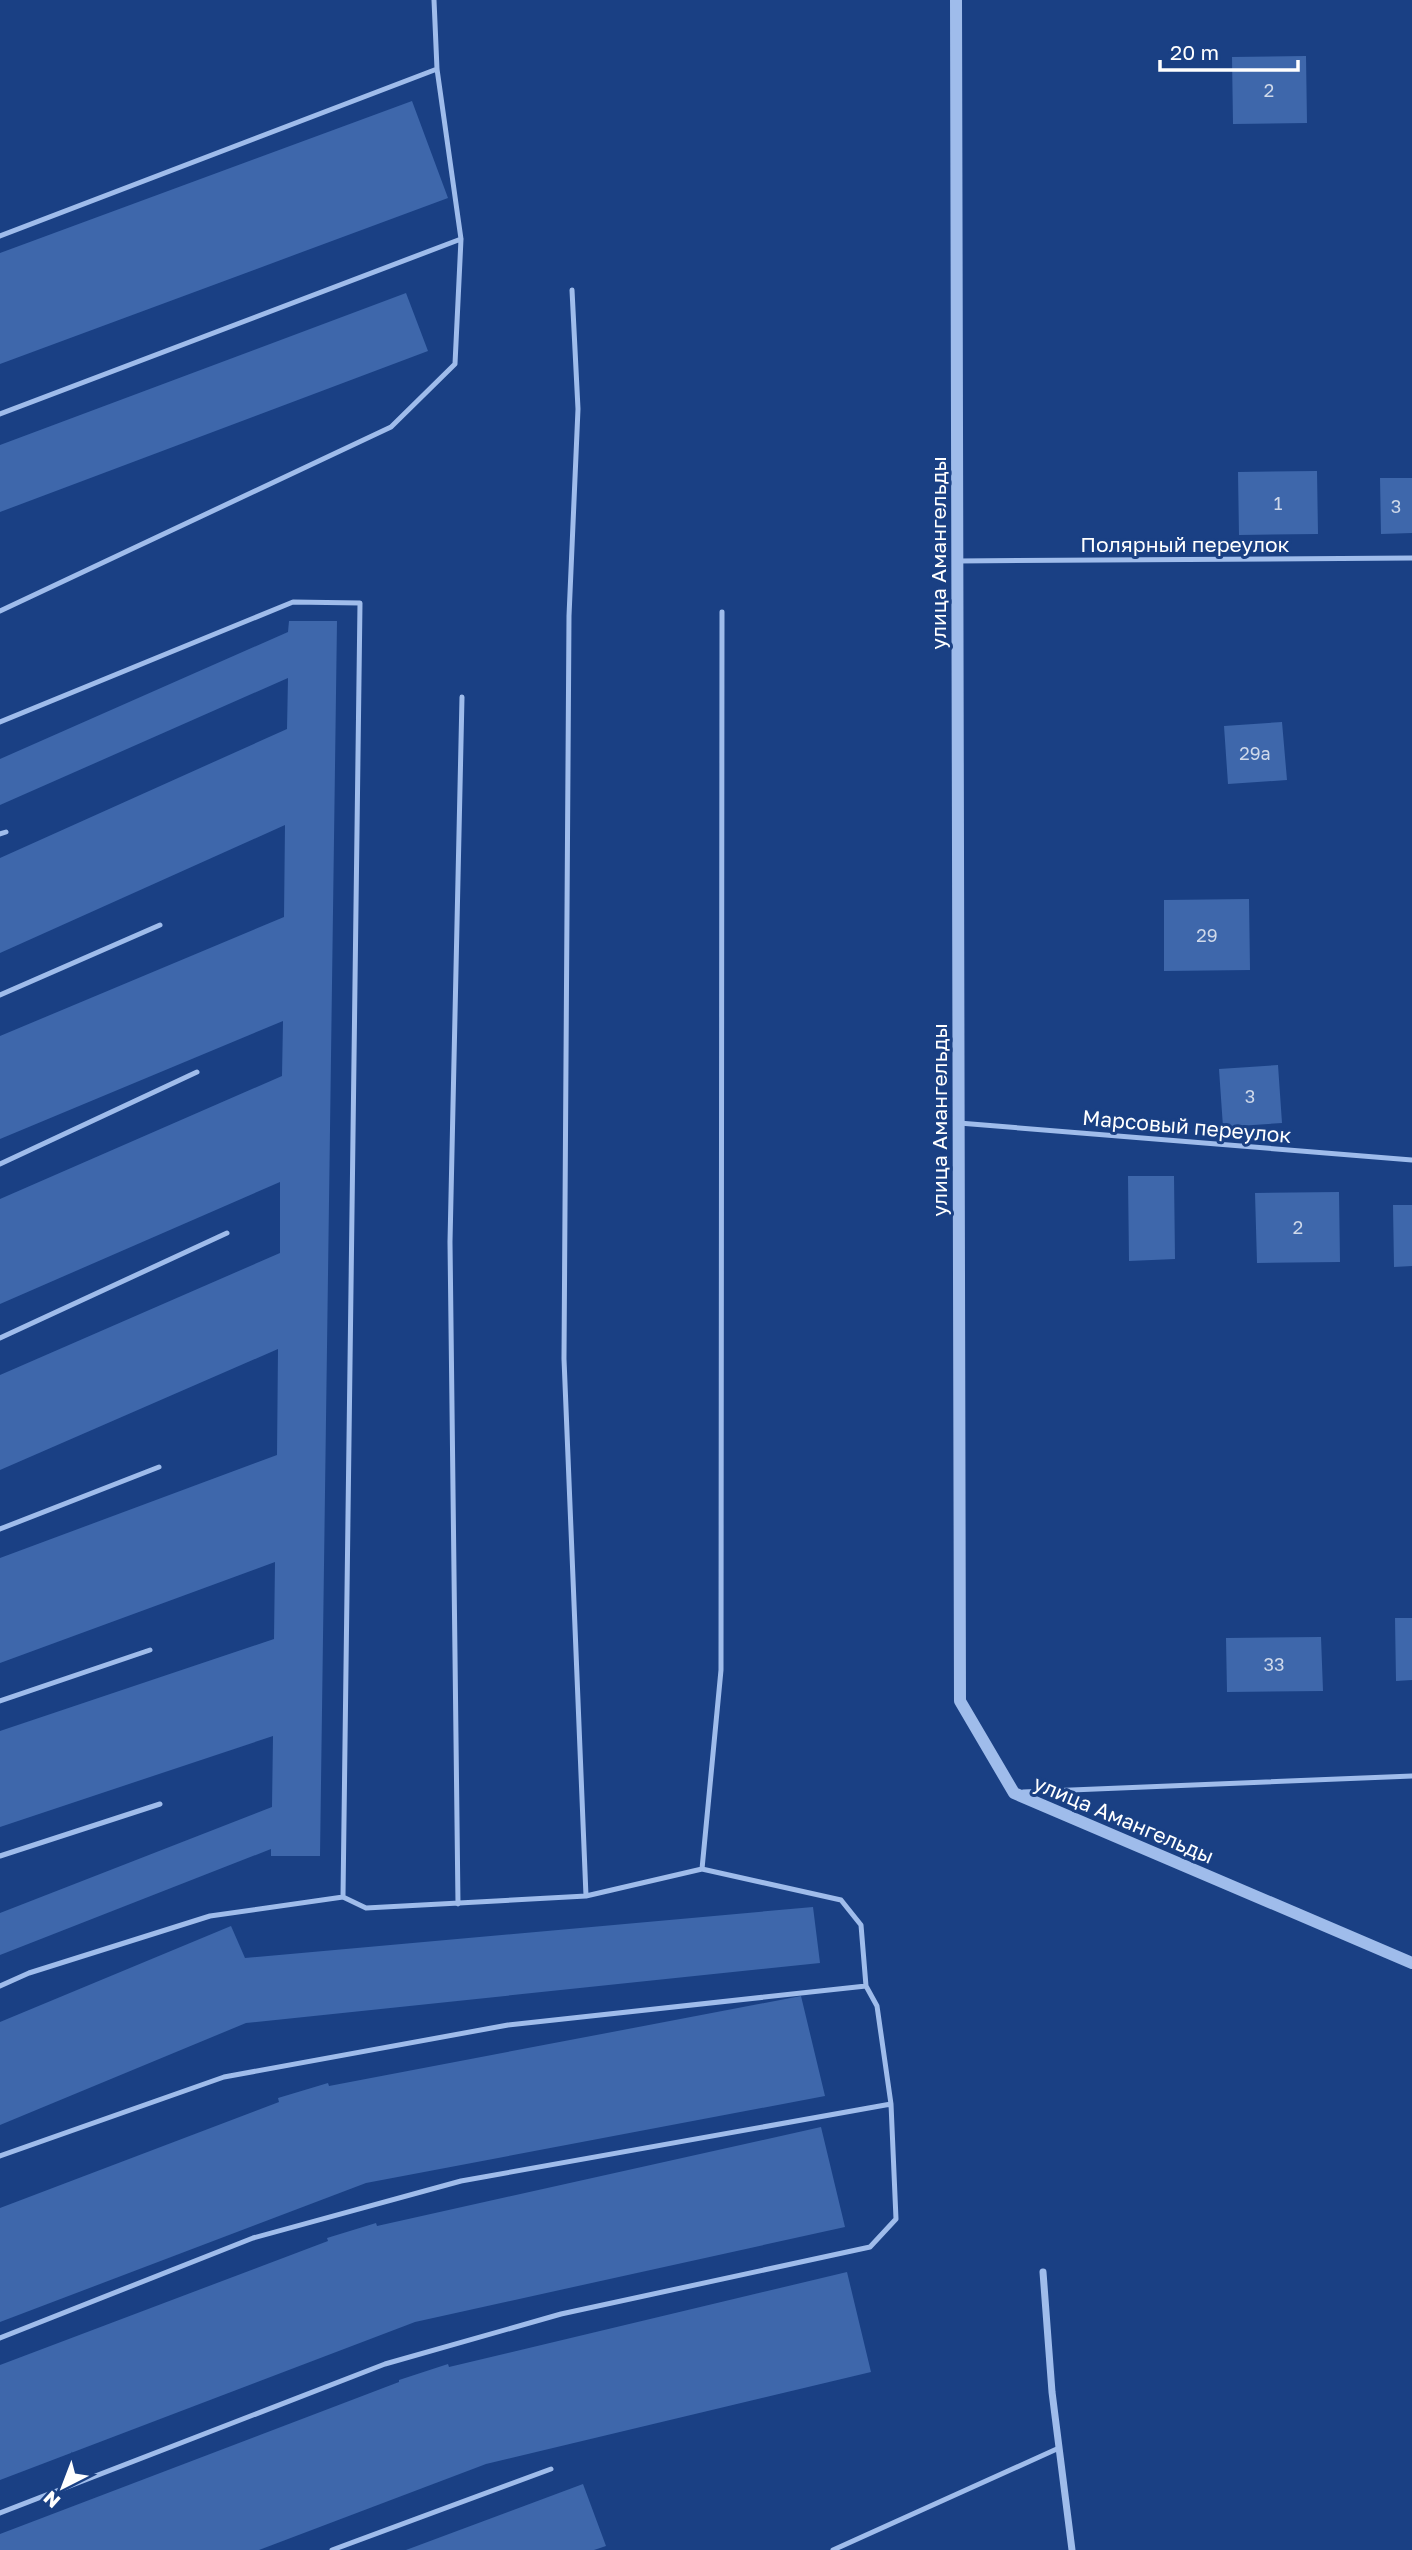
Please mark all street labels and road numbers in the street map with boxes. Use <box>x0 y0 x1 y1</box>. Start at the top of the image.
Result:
street label: улица Амангельды <box>925 456 951 650</box>
street label: Полярный переулок <box>1080 531 1290 557</box>
street label: улица Амангельды <box>926 1023 952 1217</box>
street label: Марсовый переулок <box>1081 1104 1293 1148</box>
street label: улица Амангельды <box>1030 1769 1218 1869</box>

